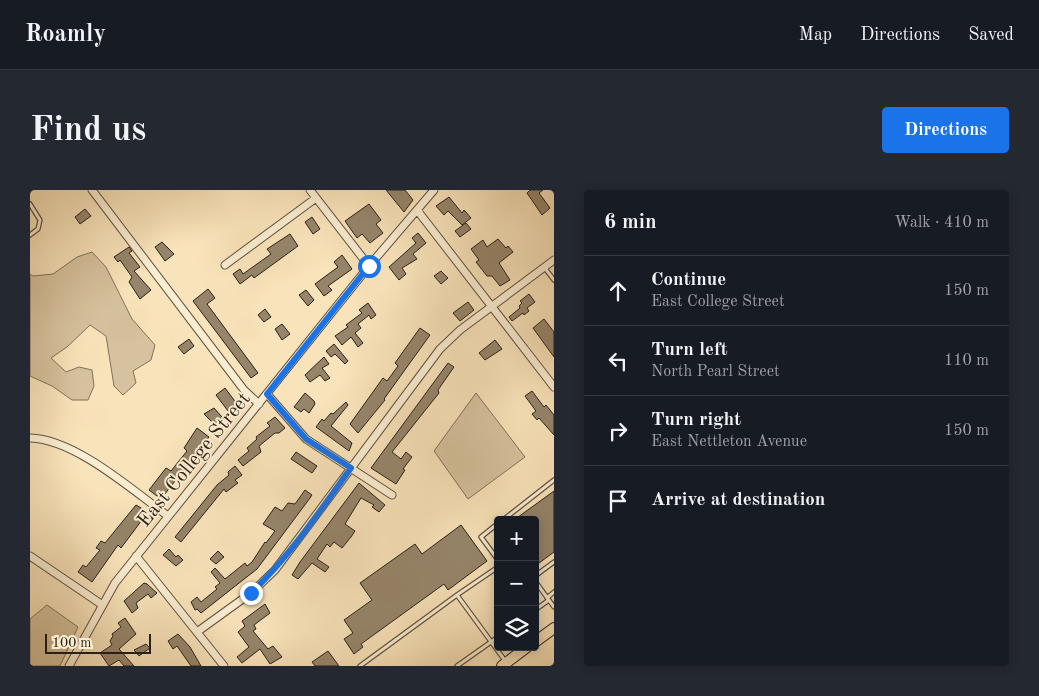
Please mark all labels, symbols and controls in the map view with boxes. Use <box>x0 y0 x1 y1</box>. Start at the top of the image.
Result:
text: Roamly <box>25 23 106 47</box>
text: Map <box>799 26 832 44</box>
text: Directions <box>860 26 940 44</box>
text: Saved <box>968 26 1014 44</box>
button: Directions <box>882 107 1009 153</box>
text: Find us <box>30 113 146 148</box>
text: 6 min <box>604 212 657 233</box>
text: Walk · 410 m <box>894 215 989 231</box>
route start <box>358 255 381 278</box>
text: Continue <box>651 271 726 290</box>
icon: ahead <box>604 277 632 305</box>
text: 150 m <box>944 283 989 299</box>
text: East College Street <box>651 294 785 310</box>
text: Turn left <box>651 341 728 360</box>
icon: left <box>604 347 632 375</box>
text: 110 m <box>944 353 989 369</box>
text: North Pearl Street <box>651 364 780 380</box>
street label: East College Street <box>134 389 255 531</box>
text: Turn right <box>651 411 741 430</box>
icon: right <box>604 417 632 445</box>
text: 150 m <box>944 423 989 439</box>
text: East Nettleton Avenue <box>651 434 807 450</box>
icon: arrive <box>604 487 632 515</box>
text: Arrive at destination <box>651 491 825 510</box>
map controls <box>494 516 539 651</box>
button: + <box>494 516 539 561</box>
button: − <box>494 561 539 606</box>
route end <box>240 582 263 605</box>
button: layers <box>494 606 539 651</box>
scale bar <box>45 631 151 654</box>
text: 100 m <box>52 636 91 650</box>

